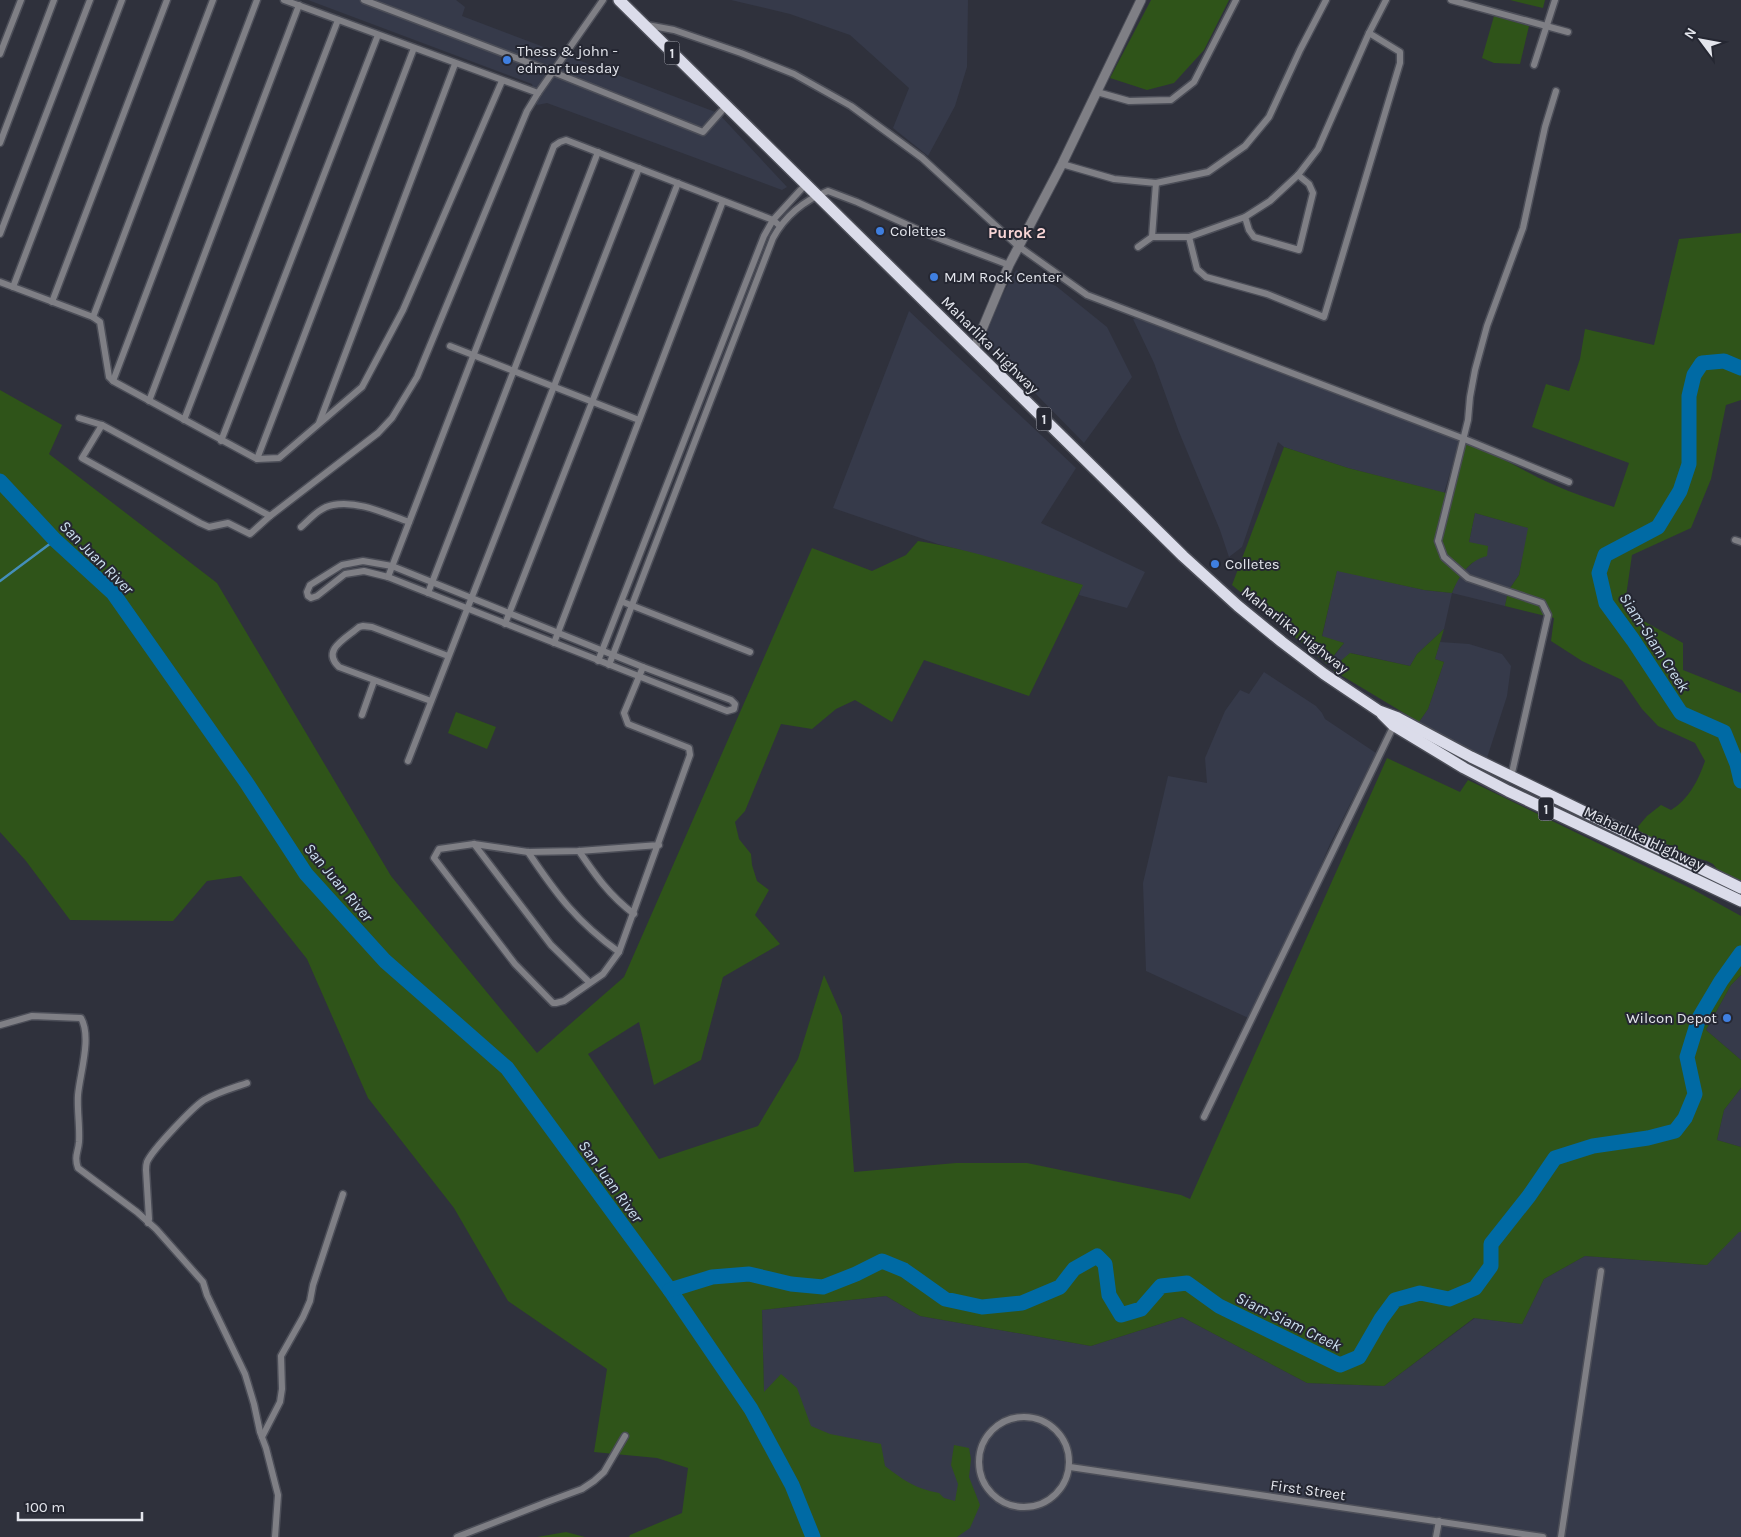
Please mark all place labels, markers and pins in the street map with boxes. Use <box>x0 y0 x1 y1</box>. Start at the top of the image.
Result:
place label: Thess & john - edmar tuesday <box>517 42 619 77</box>
marker: Thess & john - edmar tuesday <box>501 54 513 66</box>
place label: Colettes <box>890 222 946 240</box>
marker: Colettes <box>874 225 886 237</box>
place label: MJM Rock Center <box>944 268 1061 286</box>
marker: MJM Rock Center <box>928 271 940 283</box>
place label: Colletes <box>1225 555 1280 573</box>
marker: Colletes <box>1209 558 1221 570</box>
place label: Wilcon Depot <box>1626 1009 1717 1027</box>
marker: Wilcon Depot <box>1721 1012 1733 1024</box>

